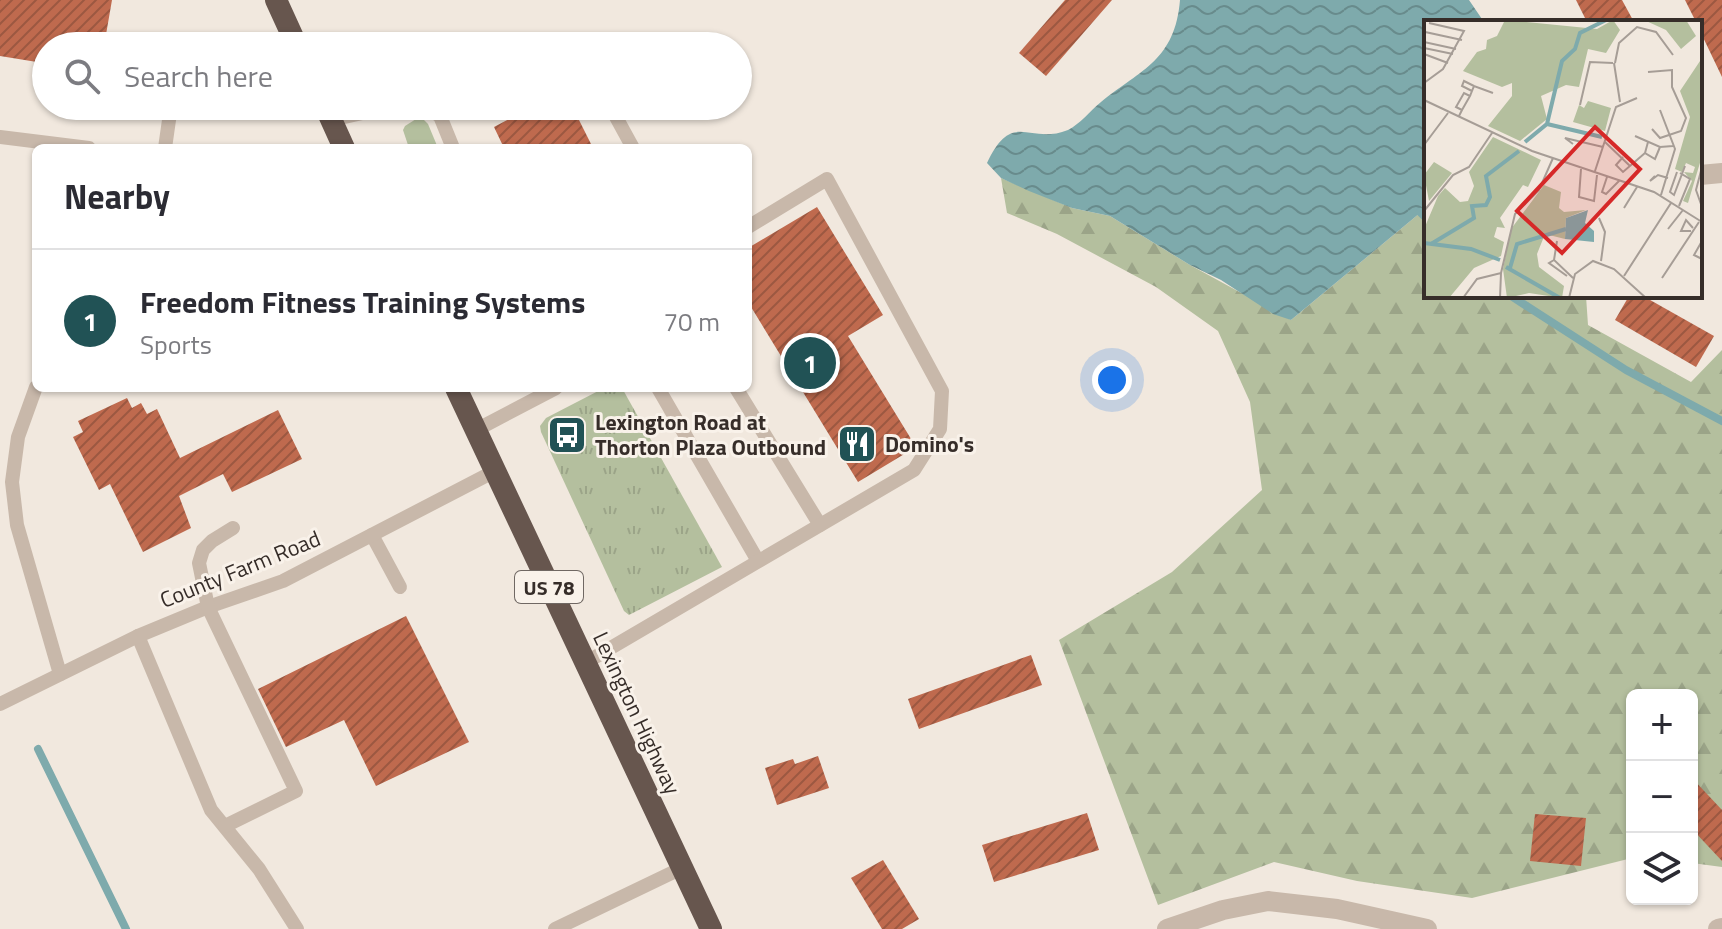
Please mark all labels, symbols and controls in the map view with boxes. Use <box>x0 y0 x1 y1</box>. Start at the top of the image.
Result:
inset map <box>1424 20 1702 298</box>
search box <box>32 32 752 120</box>
text: Search here <box>124 53 273 99</box>
icon: search <box>60 54 104 98</box>
text: Nearby <box>64 170 170 222</box>
text: Freedom Fitness Training Systems <box>140 279 585 325</box>
text: 1 <box>83 302 97 341</box>
text: 70 m <box>663 302 720 341</box>
text: Sports <box>140 325 212 364</box>
pin: 1 <box>784 333 836 393</box>
your location <box>1092 360 1132 400</box>
place label: Lexington Road at Thorton Plaza Outbound <box>595 405 826 464</box>
bus stop icon: Lexington Road at Thorton Plaza Outbound <box>546 414 588 456</box>
restaurant icon: Domino's <box>836 423 878 465</box>
place label: Domino's <box>885 427 974 461</box>
street label: County Farm Road <box>155 521 325 617</box>
road number: US 78 <box>515 571 583 603</box>
street label: Lexington Highway <box>584 626 690 800</box>
map controls <box>1626 689 1698 905</box>
button: + <box>1626 689 1698 761</box>
button: − <box>1626 761 1698 833</box>
button: layers <box>1626 833 1698 905</box>

